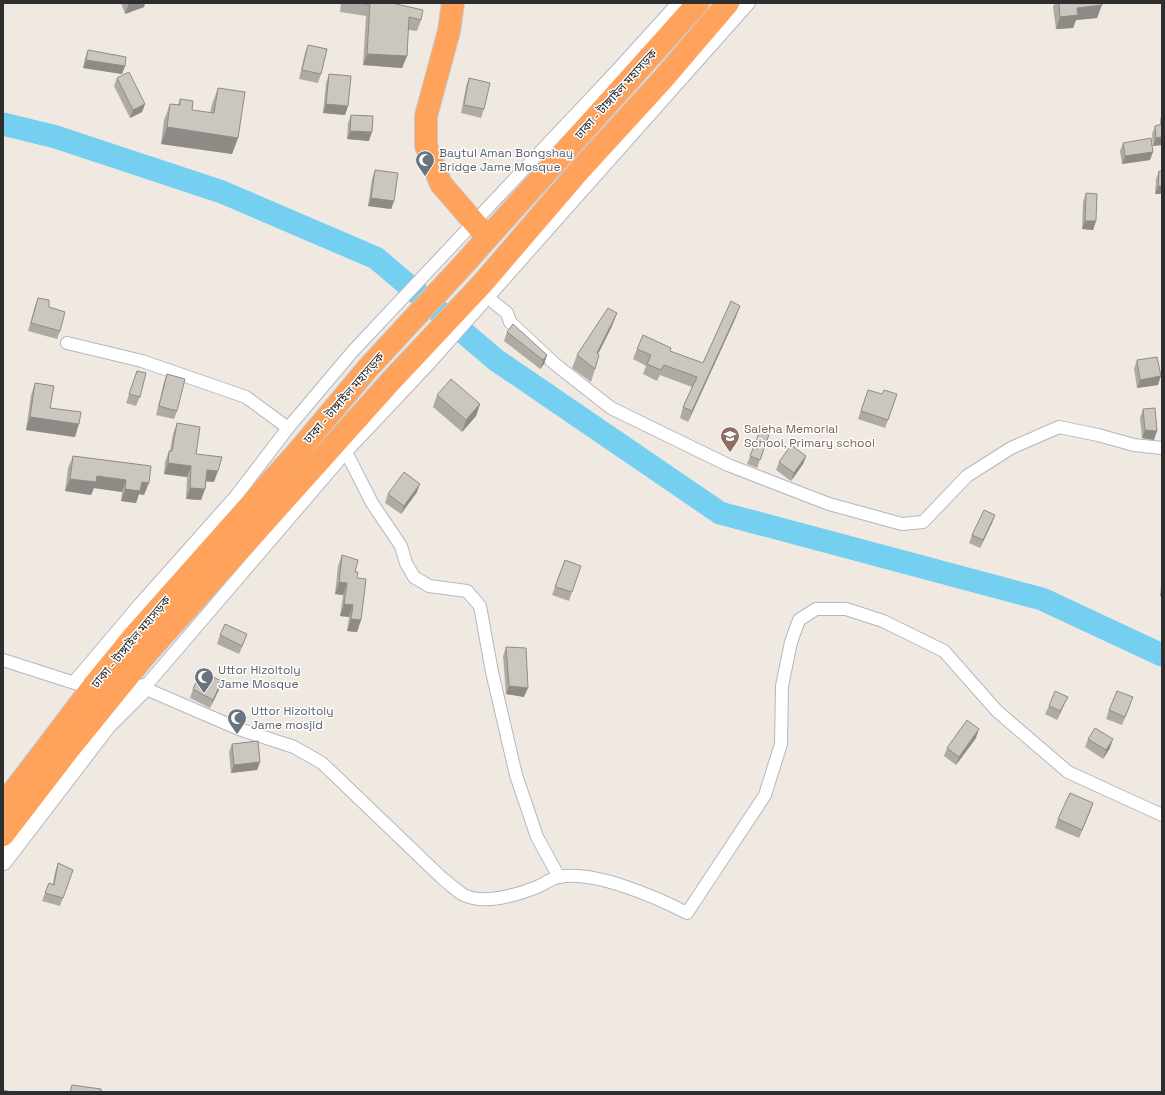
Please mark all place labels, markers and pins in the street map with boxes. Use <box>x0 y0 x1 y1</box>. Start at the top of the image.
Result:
place label: Baytul Aman Bongshay Bridge Jame Mosque <box>439 145 573 175</box>
mosque icon: Baytul Aman Bongshay Bridge Jame Mosque <box>414 149 436 177</box>
place label: Saleha Memorial School, Primary school <box>744 421 875 451</box>
school or university icon: Saleha Memorial School, Primary school <box>719 425 741 453</box>
place label: Uttor Hizoltoly Jame Mosque <box>218 662 301 692</box>
mosque icon: Uttor Hizoltoly Jame Mosque <box>193 666 215 694</box>
place label: Uttor Hizoltoly Jame mosjid <box>251 703 334 733</box>
mosque icon: Uttor Hizoltoly Jame mosjid <box>226 707 248 735</box>

